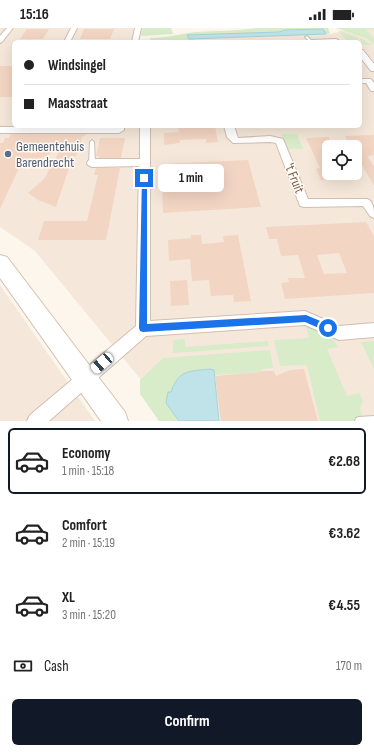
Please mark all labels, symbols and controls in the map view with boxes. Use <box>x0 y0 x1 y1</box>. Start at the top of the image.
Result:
text: 15:16 <box>20 5 49 24</box>
text: Windsingel <box>48 56 106 75</box>
text: Maasstraat <box>48 94 108 113</box>
place label: Gemeentehuis Barendrecht <box>16 138 84 171</box>
map controls <box>322 140 362 180</box>
button: locate <box>322 140 362 180</box>
marker: Gemeentehuis Barendrecht <box>3 149 13 159</box>
street label: 't Fruit <box>281 161 308 196</box>
callout: 1 min <box>158 164 224 192</box>
route end <box>135 169 153 187</box>
text: 1 min <box>179 170 203 186</box>
route start <box>319 319 337 337</box>
car <box>89 351 115 375</box>
icon: car <box>14 443 50 479</box>
text: Economy <box>62 444 111 463</box>
text: €2.68 <box>328 452 360 471</box>
text: 1 min · 15:18 <box>62 463 114 479</box>
icon: car <box>14 515 50 551</box>
text: Comfort <box>62 516 107 535</box>
text: €3.62 <box>329 524 360 543</box>
text: 2 min · 15:19 <box>62 535 115 551</box>
icon: car <box>14 587 50 623</box>
text: XL <box>62 588 75 607</box>
text: €4.55 <box>328 596 360 615</box>
text: 3 min · 15:20 <box>62 607 116 623</box>
icon: cash <box>12 655 34 677</box>
text: Cash <box>44 657 69 676</box>
text: 170 m <box>336 658 362 674</box>
button: Confirm <box>12 699 362 745</box>

